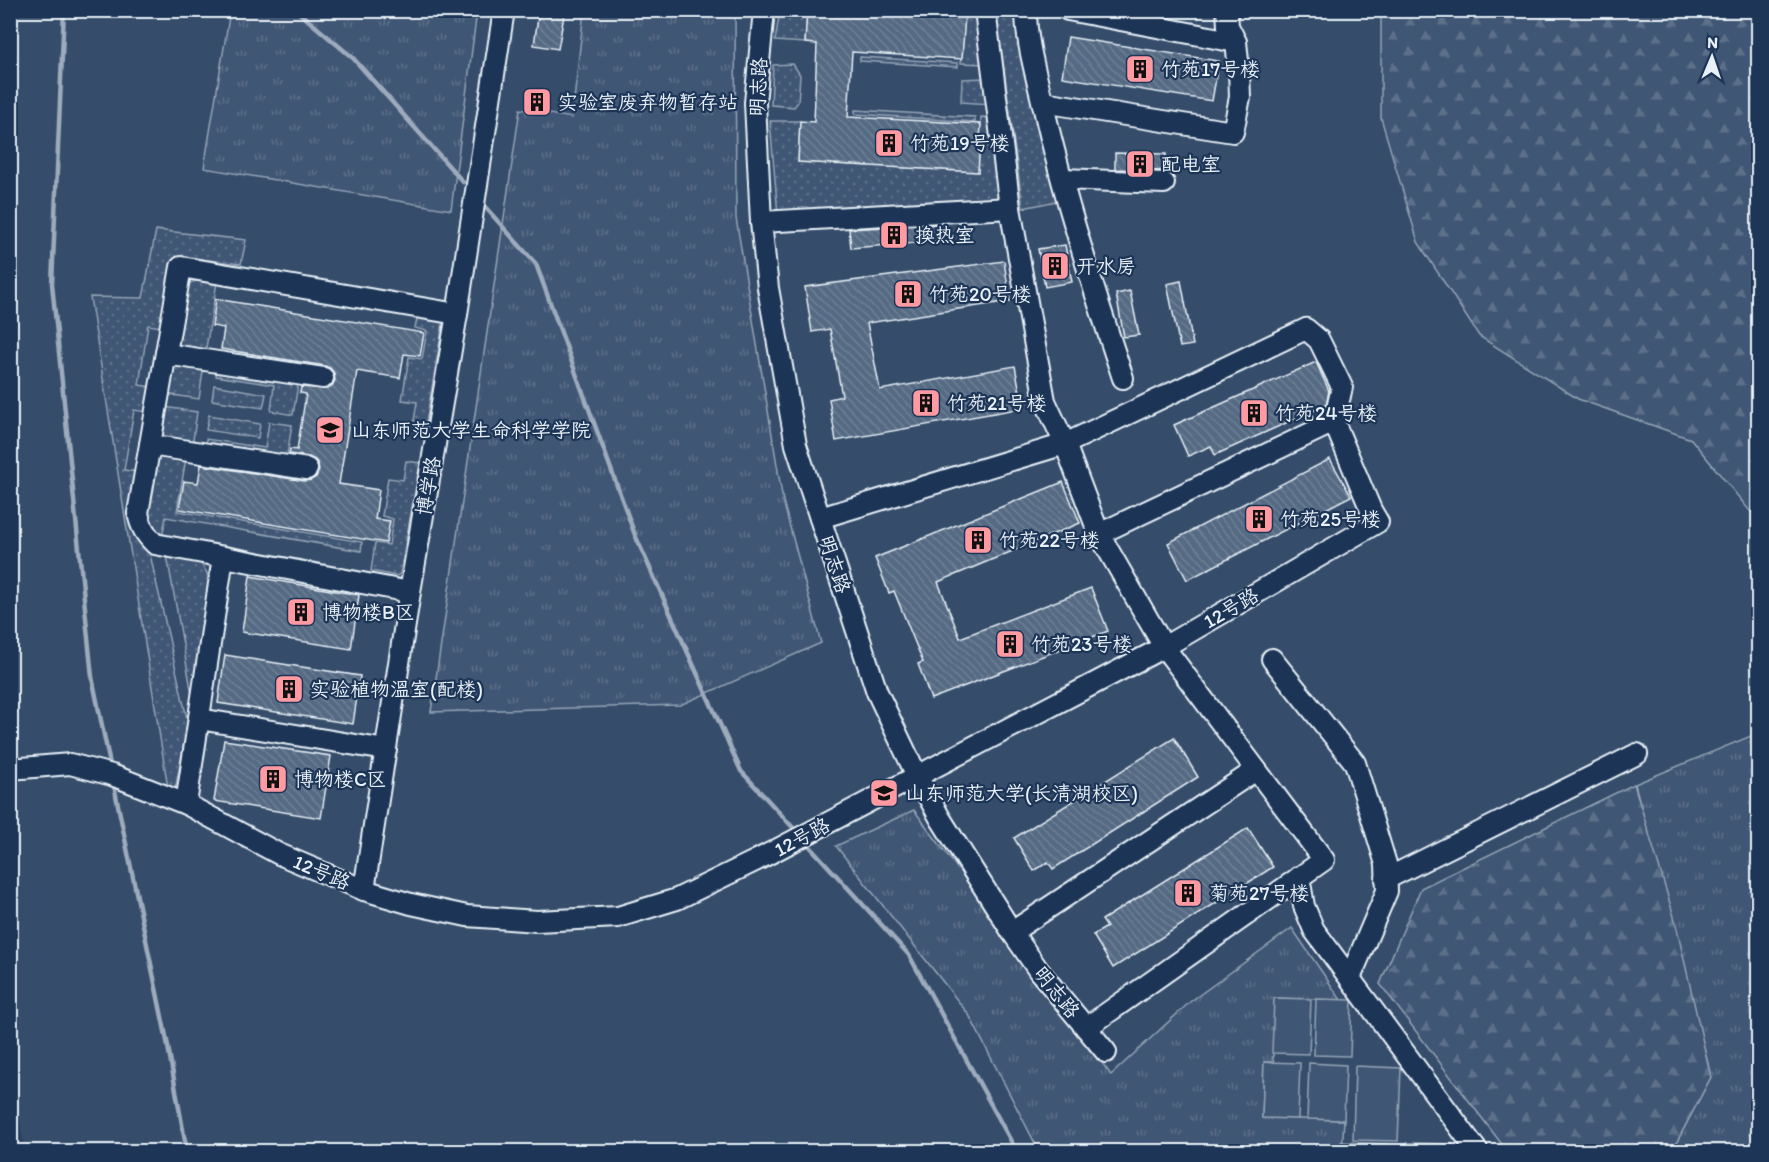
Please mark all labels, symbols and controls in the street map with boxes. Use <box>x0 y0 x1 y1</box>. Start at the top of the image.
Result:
north arrow <box>1682 27 1742 87</box>
text: N <box>1707 33 1718 52</box>
building icon: 竹苑17号楼 <box>1124 53 1156 85</box>
street label: 明志路 <box>744 55 772 118</box>
place label: 竹苑17号楼 <box>1161 57 1260 81</box>
building icon: 实验室废弃物暂存站 <box>521 86 553 118</box>
place label: 实验室废弃物暂存站 <box>558 90 738 114</box>
building icon: 竹苑19号楼 <box>873 127 905 159</box>
place label: 竹苑19号楼 <box>910 131 1010 155</box>
building icon: 配电室 <box>1124 148 1156 180</box>
place label: 配电室 <box>1161 152 1221 176</box>
building icon: 换热室 <box>878 219 910 251</box>
place label: 换热室 <box>915 223 975 247</box>
building icon: 开水房 <box>1039 250 1071 282</box>
place label: 开水房 <box>1076 254 1136 278</box>
building icon: 竹苑20号楼 <box>892 278 924 310</box>
place label: 竹苑20号楼 <box>929 282 1032 306</box>
building icon: 竹苑21号楼 <box>910 387 942 419</box>
place label: 竹苑21号楼 <box>947 391 1047 415</box>
building icon: 竹苑24号楼 <box>1238 397 1270 429</box>
place label: 竹苑24号楼 <box>1275 401 1378 425</box>
school or university icon: 山东师范大学生命科学学院 <box>314 414 346 446</box>
place label: 山东师范大学生命科学学院 <box>351 418 591 442</box>
street label: 博学路 <box>411 453 445 518</box>
building icon: 竹苑25号楼 <box>1243 503 1275 535</box>
place label: 竹苑25号楼 <box>1280 507 1381 531</box>
building icon: 竹苑22号楼 <box>962 524 994 556</box>
place label: 竹苑22号楼 <box>999 528 1100 552</box>
street label: 明志路 <box>814 532 856 597</box>
street label: 12号路 <box>1199 582 1264 633</box>
building icon: 博物楼B区 <box>285 596 317 628</box>
place label: 博物楼B区 <box>322 600 415 624</box>
building icon: 竹苑23号楼 <box>994 628 1026 660</box>
place label: 竹苑23号楼 <box>1031 632 1132 656</box>
building icon: 实验植物温室(配楼) <box>273 673 305 705</box>
place label: 实验植物温室(配楼) <box>310 677 483 701</box>
building icon: 博物楼C区 <box>257 763 289 795</box>
place label: 博物楼C区 <box>294 767 387 791</box>
school or university icon: 山东师范大学(长清湖校区) <box>868 777 900 809</box>
place label: 山东师范大学(长清湖校区) <box>905 781 1138 805</box>
street label: 12号路 <box>770 812 835 862</box>
street label: 12号路 <box>290 849 355 895</box>
building icon: 菊苑27号楼 <box>1172 877 1204 909</box>
place label: 菊苑27号楼 <box>1209 881 1309 905</box>
street label: 明志路 <box>1029 961 1086 1024</box>

